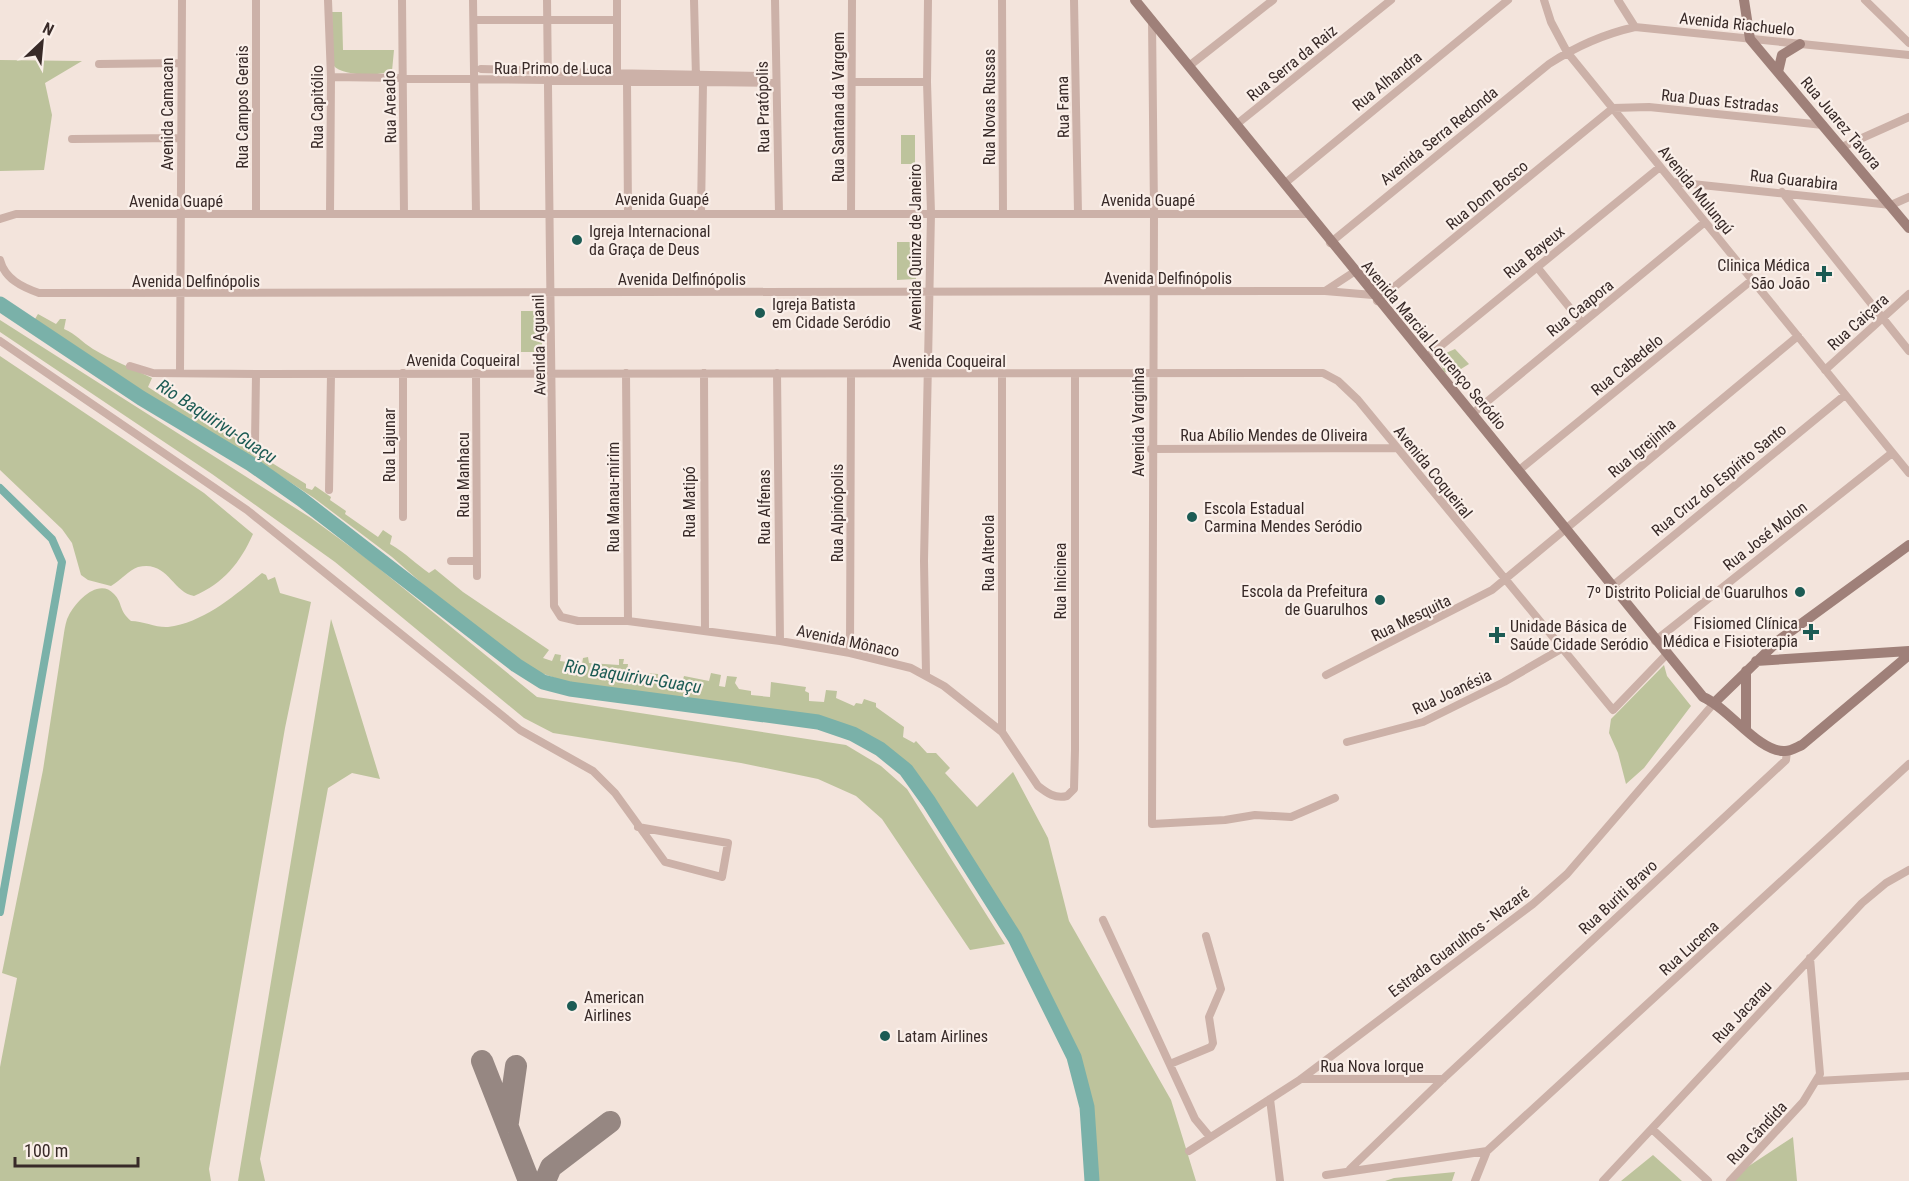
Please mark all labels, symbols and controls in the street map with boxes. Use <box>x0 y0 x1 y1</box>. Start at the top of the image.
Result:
street label: Avenida Riachuelo <box>1678 9 1796 39</box>
north arrow <box>12 12 72 72</box>
text: N <box>40 18 57 40</box>
street label: Rua Serra da Raiz <box>1243 21 1341 105</box>
street label: Rua Santana da Vargem <box>829 32 848 182</box>
street label: Rua Campos Gerais <box>233 45 252 169</box>
street label: Rua Alhandra <box>1348 47 1426 115</box>
street label: Rua Novas Russas <box>980 49 999 165</box>
street label: Avenida Camacan <box>158 57 177 171</box>
street label: Rua Primo de Luca <box>494 59 612 78</box>
street label: Rua Pratópolis <box>753 61 773 153</box>
street label: Rua Capitólio <box>308 65 327 149</box>
street label: Rua Areado <box>380 71 400 143</box>
street label: Rua Juarez Tavora <box>1797 73 1885 173</box>
street label: Rua Fama <box>1053 76 1073 138</box>
street label: Avenida Serra Redonda <box>1376 83 1502 189</box>
street label: Rua Duas Estradas <box>1660 85 1780 117</box>
street label: Avenida Mulungú <box>1655 142 1737 238</box>
street label: Rua Dom Bosco <box>1442 156 1532 234</box>
street label: Avenida Quinze de Janeiro <box>906 164 925 330</box>
street label: Rua Guarabira <box>1749 166 1839 194</box>
street label: Avenida Guapé <box>615 190 709 209</box>
street label: Avenida Guapé <box>1101 191 1195 210</box>
street label: Avenida Guapé <box>129 192 223 211</box>
place label: Igreja Internacional da Graça de Deus <box>589 222 711 259</box>
street label: Rua Bayeux <box>1500 222 1568 282</box>
marker: Igreja Internacional da Graça de Deus <box>570 233 584 247</box>
place label: Clinica Médica São João <box>1717 256 1810 293</box>
street label: Avenida Marcial Lourenço Seródio <box>1358 257 1510 433</box>
marker: Clinica Médica São João <box>1815 265 1833 283</box>
street label: Avenida Delfinópolis <box>1104 269 1232 288</box>
street label: Avenida Delfinópolis <box>618 270 746 289</box>
street label: Avenida Delfinópolis <box>132 272 260 291</box>
street label: Rua Caapora <box>1543 275 1617 341</box>
street label: Rua Caiçara <box>1824 290 1892 354</box>
street label: Avenida Aguanil <box>529 294 549 396</box>
place label: Igreja Batista em Cidade Seródio <box>772 295 891 332</box>
marker: Igreja Batista em Cidade Seródio <box>753 306 767 320</box>
street label: Rua Cabedelo <box>1587 330 1667 400</box>
street label: Avenida Coqueiral <box>406 351 520 370</box>
street label: Avenida Coqueiral <box>892 352 1006 371</box>
street label: Avenida Varginha <box>1129 367 1148 477</box>
water label: Rio Baquirivu-Guaçu <box>153 375 281 468</box>
street label: Rua Lajunar <box>380 408 399 482</box>
street label: Rua Igrejinha <box>1604 414 1680 482</box>
street label: Rua Cruz do Espírito Santo <box>1648 420 1790 540</box>
street label: Avenida Coqueiral <box>1390 422 1476 522</box>
street label: Rua Abílio Mendes de Oliveira <box>1180 426 1368 445</box>
street label: Rua Manhacu <box>454 432 473 518</box>
street label: Rua Manau-mirim <box>604 442 623 552</box>
street label: Rua Alpinópolis <box>828 464 847 562</box>
street label: Rua Matipó <box>680 466 699 538</box>
street label: Rua Alfenas <box>755 469 774 545</box>
street label: Rua José Molon <box>1719 497 1811 575</box>
place label: Escola Estadual Carmina Mendes Seródio <box>1204 499 1362 536</box>
marker: Escola Estadual Carmina Mendes Seródio <box>1185 510 1199 524</box>
street label: Rua Alterola <box>979 515 998 591</box>
street label: Rua Inicinea <box>1051 543 1070 619</box>
place label: Escola da Prefeitura de Guarulhos <box>1241 582 1368 619</box>
place label: 7º Distrito Policial de Guarulhos <box>1587 583 1788 602</box>
marker: 7º Distrito Policial de Guarulhos <box>1793 585 1807 599</box>
street label: Rua Mesquita <box>1368 591 1454 645</box>
marker: Escola da Prefeitura de Guarulhos <box>1373 593 1387 607</box>
place label: Fisiomed Clínica Médica e Fisioterapia <box>1663 614 1798 651</box>
place label: Unidade Básica de Saúde Cidade Seródio <box>1510 617 1648 654</box>
street label: Avenida Mônaco <box>795 621 901 661</box>
marker: Fisiomed Clínica Médica e Fisioterapia <box>1802 623 1820 641</box>
marker: Unidade Básica de Saúde Cidade Seródio <box>1488 626 1506 644</box>
water label: Rio Baquirivu-Guaçu <box>563 655 704 697</box>
street label: Rua Joanésia <box>1410 665 1494 719</box>
street label: Rua Buriti Bravo <box>1575 856 1661 938</box>
street label: Estrada Guarulhos - Nazaré <box>1385 883 1533 1001</box>
street label: Rua Lucena <box>1656 917 1722 979</box>
street label: Rua Jacarau <box>1708 977 1776 1047</box>
place label: American Airlines <box>584 988 644 1025</box>
marker: American Airlines <box>565 999 579 1013</box>
place label: Latam Airlines <box>897 1027 988 1046</box>
marker: Latam Airlines <box>878 1029 892 1043</box>
street label: Rua Nova Iorque <box>1320 1057 1424 1076</box>
street label: Rua Cândida <box>1723 1098 1791 1168</box>
scale bar <box>15 1130 138 1168</box>
text: 100 m <box>24 1140 68 1161</box>

